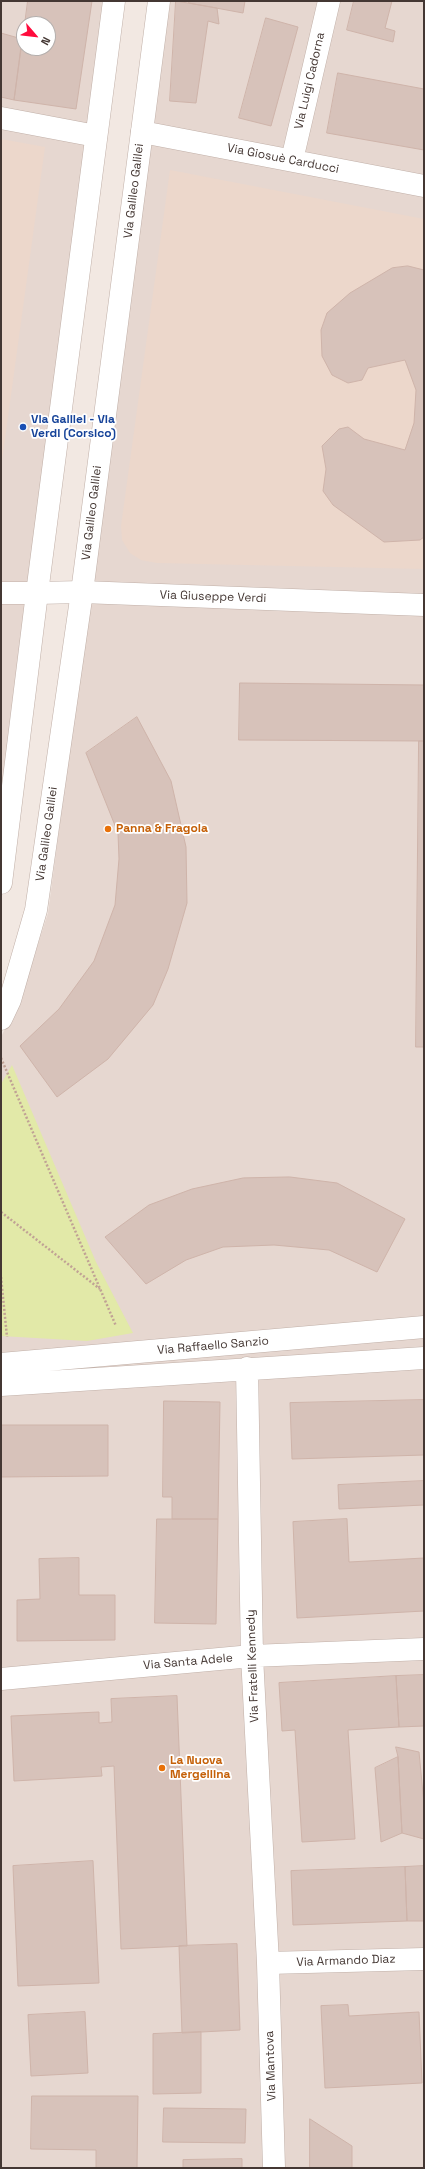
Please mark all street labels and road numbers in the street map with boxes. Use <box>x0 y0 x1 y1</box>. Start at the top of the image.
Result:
street label: Via Luigi Cadorna <box>292 31 328 131</box>
street label: Via Giosuè Carducci <box>226 141 340 177</box>
street label: Via Galileo Galilei <box>121 143 147 239</box>
street label: Via Galileo Galilei <box>79 465 105 561</box>
street label: Via Giuseppe Verdi <box>159 588 267 606</box>
street label: Via Galileo Galilei <box>33 786 61 882</box>
street label: Via Raffaello Sanzio <box>157 1334 269 1358</box>
street label: Via Fratelli Kennedy <box>244 1609 262 1723</box>
street label: Via Santa Adele <box>143 1651 233 1673</box>
street label: Via Armando Diaz <box>296 1952 396 1970</box>
street label: Via Mantova <box>263 2031 279 2101</box>

